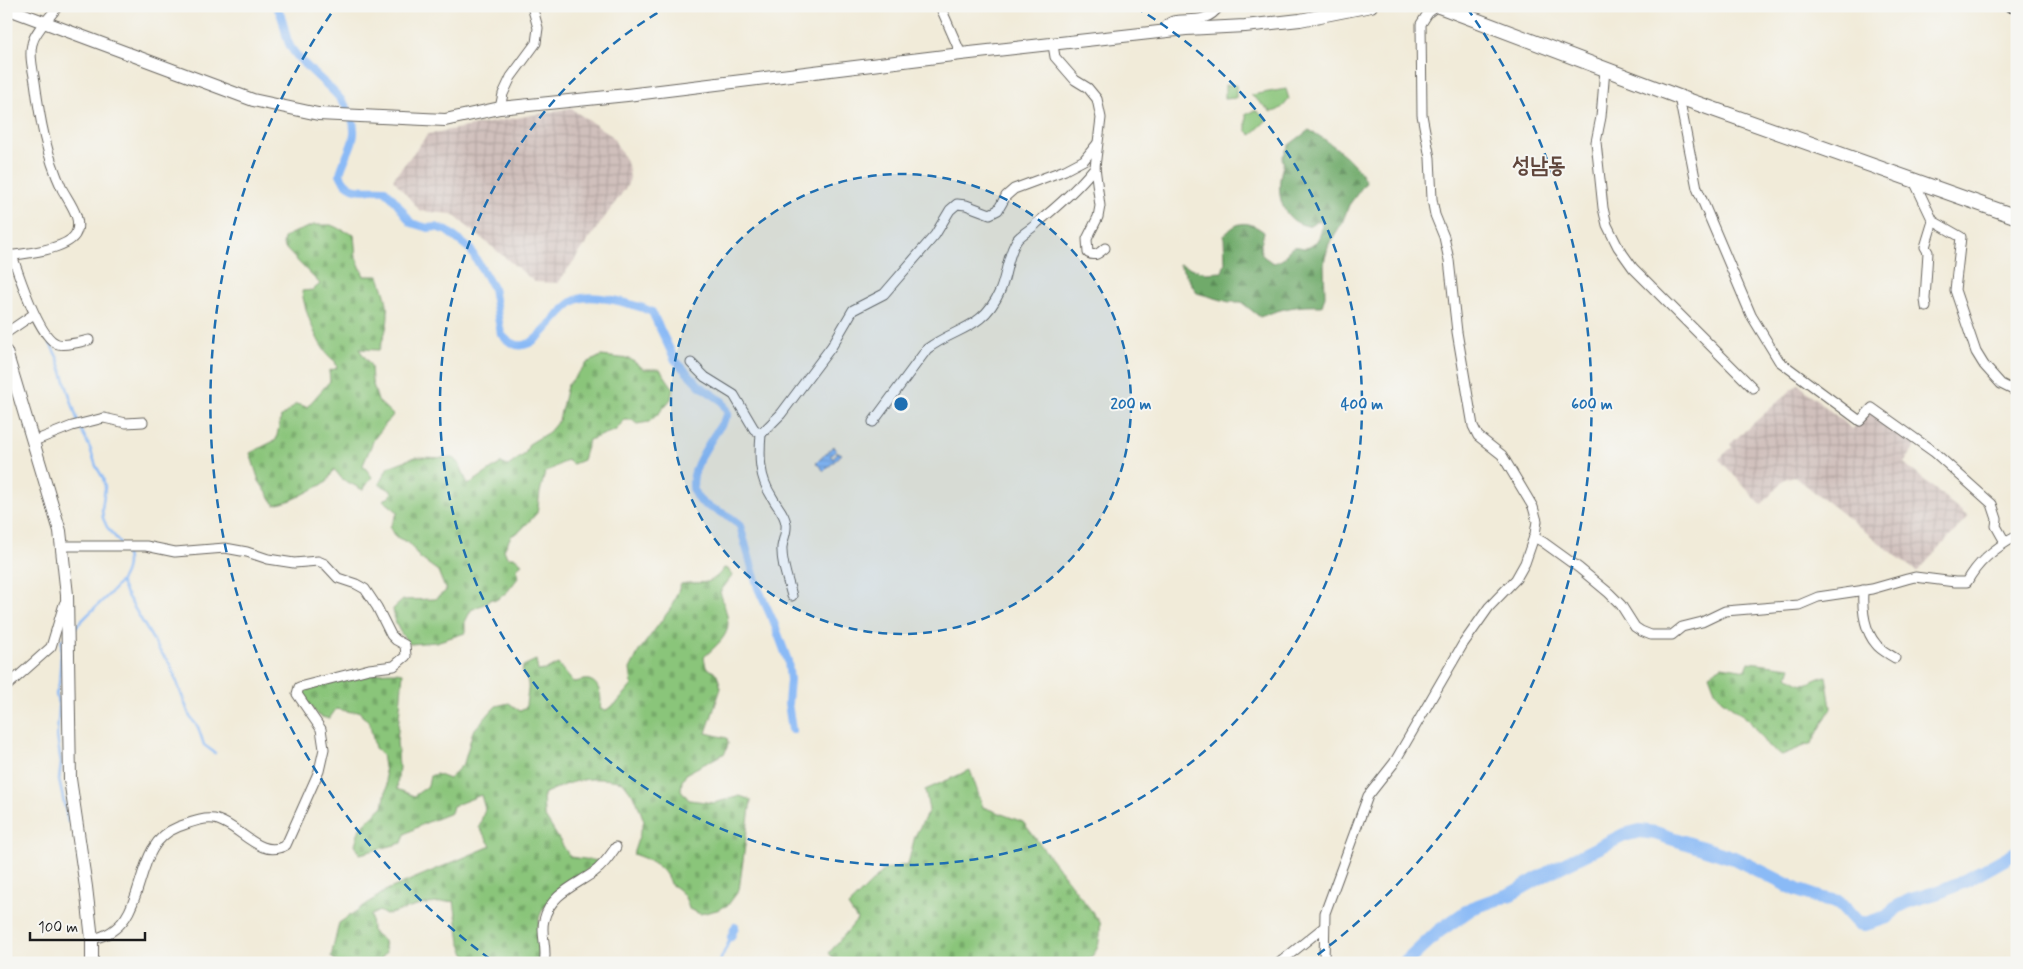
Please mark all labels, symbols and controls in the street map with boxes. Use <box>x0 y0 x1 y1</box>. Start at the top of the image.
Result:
district label: 성남동 <box>1511 152 1566 180</box>
centre of rings <box>892 395 910 413</box>
text: 200 m <box>1111 395 1152 415</box>
text: 400 m <box>1341 395 1383 415</box>
text: 600 m <box>1571 395 1613 415</box>
scale bar <box>30 909 145 941</box>
text: 100 m <box>38 918 78 938</box>

